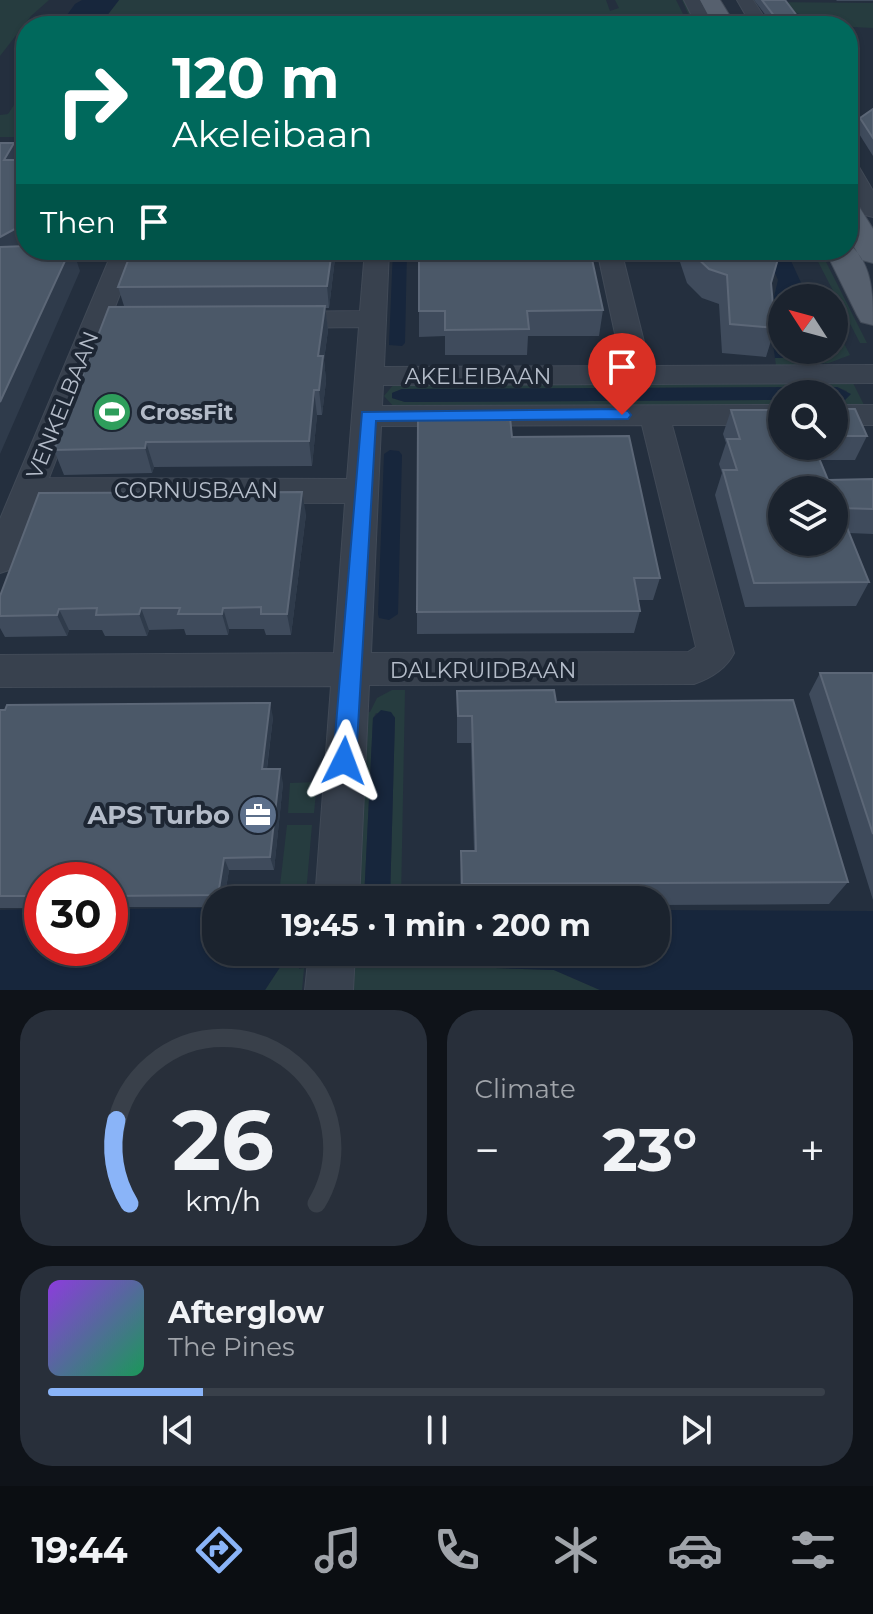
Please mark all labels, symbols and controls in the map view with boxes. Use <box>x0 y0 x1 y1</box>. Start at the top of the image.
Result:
text: 120 m <box>172 44 340 112</box>
icon: right <box>40 48 144 152</box>
text: Akeleibaan <box>172 112 373 156</box>
icon: arrive <box>132 200 176 244</box>
text: Then <box>40 204 116 241</box>
north arrow <box>768 284 848 364</box>
map controls <box>768 284 848 556</box>
street label: VENKELBAAN <box>21 327 104 483</box>
pin <box>588 333 656 415</box>
icon: arrive <box>600 345 644 389</box>
street label: AKELEIBAAN <box>405 363 551 390</box>
button: search <box>768 380 848 460</box>
sports icon: CrossFit <box>91 391 133 433</box>
place label: CrossFit <box>140 399 234 426</box>
button: layers <box>768 476 848 556</box>
street label: CORNUSBAAN <box>114 477 278 504</box>
street label: DALKRUIDBAAN <box>390 657 576 684</box>
position arrow <box>302 719 386 803</box>
office icon: APS Turbo <box>237 794 279 836</box>
place label: APS Turbo <box>86 799 230 831</box>
speed limit sign: 30 <box>24 862 128 966</box>
text: 19:45 · 1 min · 200 m <box>281 907 591 944</box>
text: Climate <box>475 1073 576 1105</box>
text: 26 <box>172 1089 274 1191</box>
text: 23° <box>602 1113 697 1186</box>
text: − <box>475 1123 500 1177</box>
text: + <box>800 1123 825 1177</box>
text: km/h <box>185 1183 261 1218</box>
text: Afterglow <box>168 1294 324 1331</box>
text: The Pines <box>168 1331 295 1363</box>
icon: previous <box>156 1408 200 1452</box>
icon: pause <box>415 1408 459 1452</box>
icon: next <box>674 1408 718 1452</box>
icon: directions <box>191 1522 247 1578</box>
icon: music <box>310 1522 366 1578</box>
icon: phone <box>429 1522 485 1578</box>
icon: climate <box>548 1522 604 1578</box>
icon: car <box>667 1522 723 1578</box>
icon: filters <box>785 1522 841 1578</box>
text: 19:44 <box>31 1528 128 1572</box>

